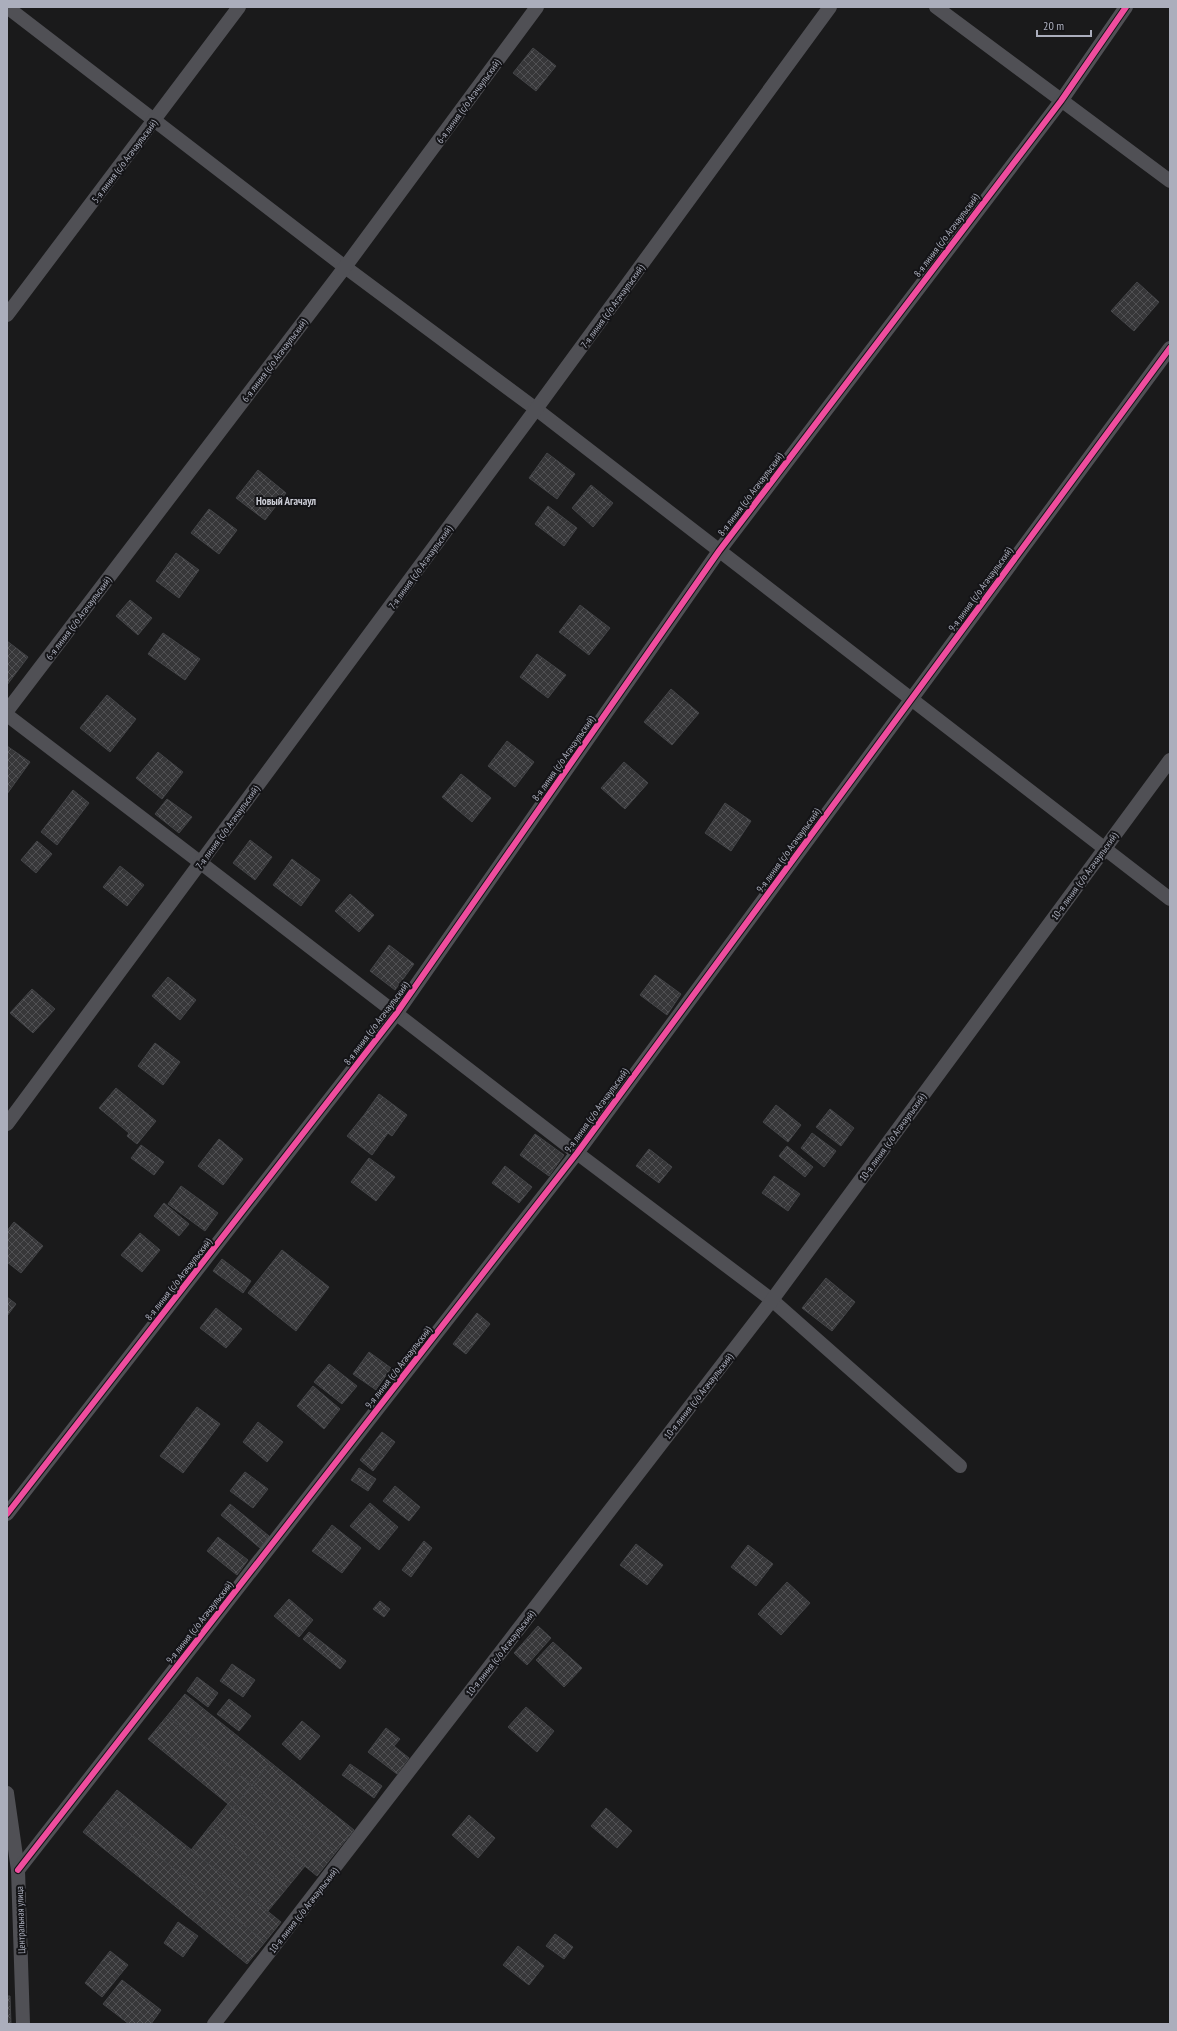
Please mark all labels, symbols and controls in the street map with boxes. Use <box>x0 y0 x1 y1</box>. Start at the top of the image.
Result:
scale bar <box>1037 12 1091 38</box>
text: 20 m <box>1043 18 1064 33</box>
street label: 6-я линия (с/о Агачаульский) <box>433 56 504 146</box>
street label: 5-я линия (с/о Агачаульский) <box>89 116 160 206</box>
street label: 8-я линия (с/о Агачаульский) <box>911 190 982 280</box>
street label: 7-я линия (с/о Агачаульский) <box>578 261 648 351</box>
street label: 6-я линия (с/о Агачаульский) <box>239 315 310 405</box>
street label: 8-я линия (с/о Агачаульский) <box>715 449 786 539</box>
district label: Новый Агачаул <box>256 494 316 508</box>
street label: 7-я линия (с/о Агачаульский) <box>386 522 456 612</box>
street label: 9-я линия (с/о Агачаульский) <box>945 544 1016 634</box>
street label: 6-я линия (с/о Агачаульский) <box>43 573 114 663</box>
street label: 8-я линия (с/о Агачаульский) <box>529 713 598 803</box>
street label: 7-я линия (с/о Агачаульский) <box>193 782 263 872</box>
street label: 9-я линия (с/о Агачаульский) <box>753 805 824 895</box>
street label: 10-я линия (с/о Агачаульский) <box>1048 829 1121 923</box>
street label: 8-я линия (с/о Агачаульский) <box>341 978 412 1068</box>
street label: 9-я линия (с/о Агачаульский) <box>561 1065 632 1155</box>
street label: 10-я линия (с/о Агачаульский) <box>856 1090 929 1184</box>
street label: 8-я линия (с/о Агачаульский) <box>142 1235 215 1323</box>
street label: 9-я линия (с/о Агачаульский) <box>362 1323 435 1411</box>
street label: 10-я линия (с/о Агачаульский) <box>661 1350 736 1442</box>
street label: 9-я линия (с/о Агачаульский) <box>163 1578 236 1666</box>
street label: 10-я линия (с/о Агачаульский) <box>463 1607 538 1699</box>
street label: 10-я линия (с/о Агачаульский) <box>266 1864 341 1956</box>
street label: Центральная улица <box>13 1886 28 1954</box>

